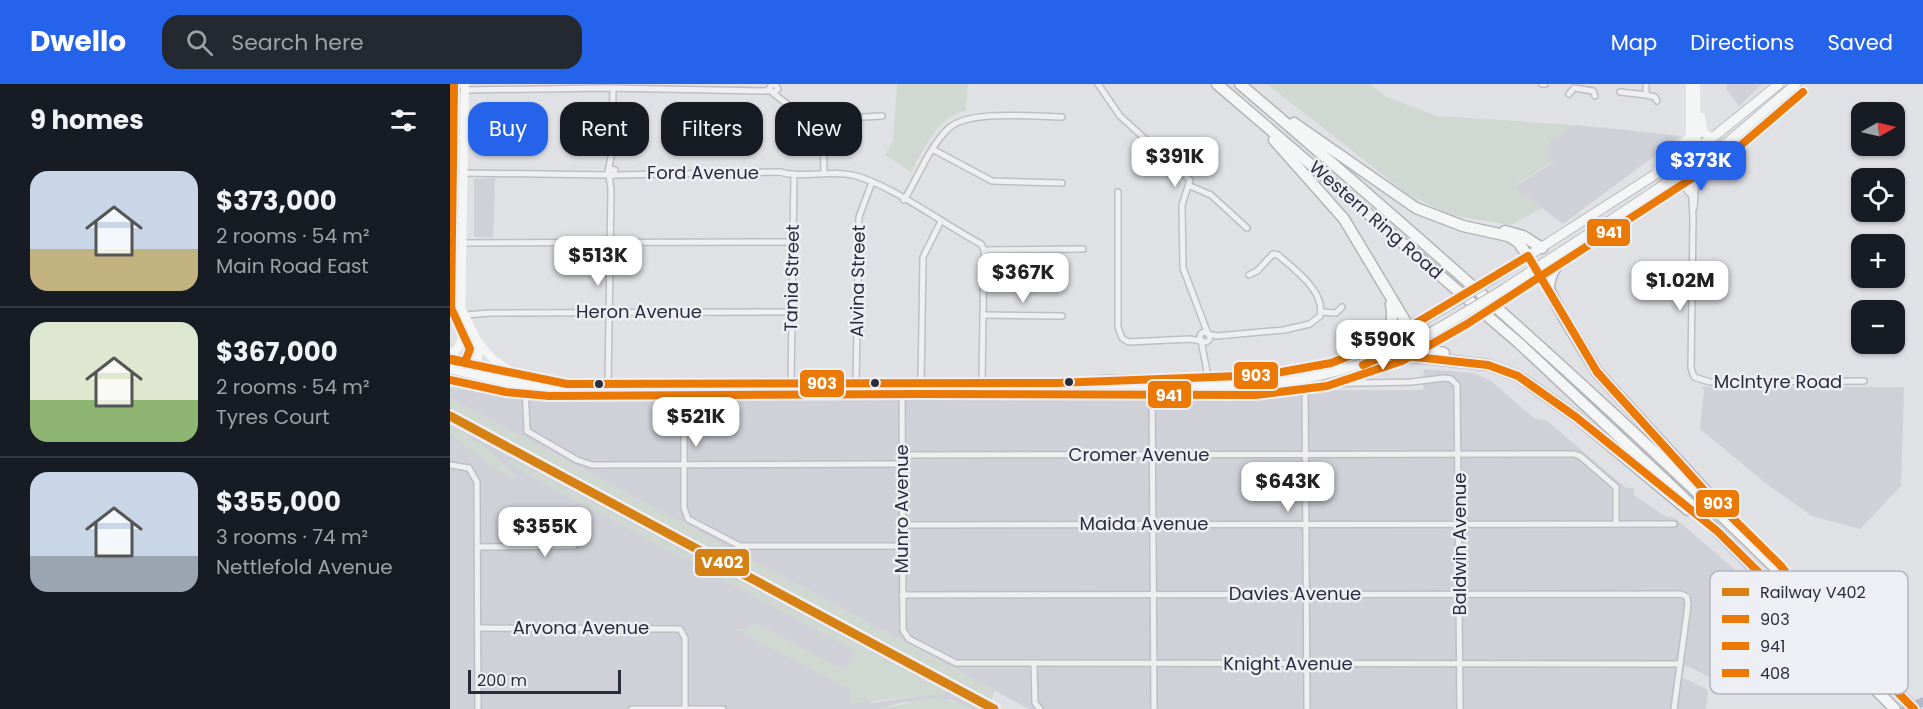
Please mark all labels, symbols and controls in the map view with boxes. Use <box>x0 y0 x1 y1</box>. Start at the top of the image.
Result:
search box <box>162 15 582 69</box>
text: Dwello <box>30 22 126 61</box>
icon: search <box>183 26 216 59</box>
text: Search here <box>231 27 364 58</box>
text: Map <box>1611 28 1657 57</box>
text: Directions <box>1690 28 1794 57</box>
text: Saved <box>1827 28 1893 57</box>
text: 9 homes <box>30 102 144 138</box>
chip: Buy <box>468 102 548 156</box>
chip: Rent <box>560 102 649 156</box>
chip: Filters <box>661 102 763 156</box>
chip: New <box>775 102 862 156</box>
north arrow <box>1851 102 1905 156</box>
map controls <box>1851 102 1905 354</box>
icon: filters <box>387 104 420 137</box>
pin: $391K <box>1133 137 1217 188</box>
pin: $373K <box>1659 141 1743 192</box>
text: $391K <box>1145 142 1205 170</box>
text: $373K <box>1670 146 1732 174</box>
street label: Western Ring Road <box>1304 155 1449 285</box>
street label: Ford Avenue <box>647 160 759 185</box>
button: locate <box>1851 168 1905 222</box>
text: $373,000 <box>216 183 337 219</box>
icon: home <box>78 195 150 267</box>
line badge: 941 <box>1586 218 1631 247</box>
text: 941 <box>1596 221 1622 244</box>
text: 2 rooms · 54 m² <box>216 222 370 250</box>
street label: Tania Street <box>778 224 805 332</box>
street label: Alvina Street <box>844 225 871 337</box>
button: + <box>1851 234 1905 288</box>
pin: $513K <box>556 236 640 287</box>
text: $513K <box>568 241 628 269</box>
text: Main Road East <box>216 252 369 280</box>
pin: $367K <box>981 253 1065 304</box>
text: $367K <box>992 258 1054 286</box>
pin: $1.02M <box>1631 261 1729 312</box>
text: $1.02M <box>1645 266 1715 294</box>
street label: Heron Avenue <box>576 299 702 324</box>
button: − <box>1851 300 1905 354</box>
pin: $590K <box>1341 320 1425 371</box>
text: $590K <box>1350 325 1416 353</box>
text: $367,000 <box>216 334 338 370</box>
icon: home <box>78 346 150 418</box>
line badge: 903 <box>1233 361 1279 390</box>
text: 903 <box>1241 364 1271 387</box>
line badge: 903 <box>799 369 845 398</box>
street label: McIntyre Road <box>1714 369 1842 394</box>
text: 903 <box>807 372 837 395</box>
text: 2 rooms · 54 m² <box>216 373 370 401</box>
unlabelled marker <box>1063 376 1075 388</box>
unlabelled marker <box>869 377 881 389</box>
unlabelled marker <box>593 378 605 390</box>
line badge: 941 <box>1147 380 1192 409</box>
text: 941 <box>1156 384 1182 407</box>
pin: $521K <box>654 397 738 448</box>
text: $521K <box>666 402 726 430</box>
text: Tyres Court <box>216 403 330 431</box>
street label: Cromer Avenue <box>1069 442 1209 467</box>
street label: Munro Avenue <box>889 444 914 574</box>
pin: $643K <box>1246 462 1330 513</box>
text: $643K <box>1255 467 1321 495</box>
street label: Baldwin Avenue <box>1447 473 1472 615</box>
text: $355,000 <box>216 484 341 520</box>
line badge: 903 <box>1695 489 1740 518</box>
text: 903 <box>1703 492 1733 515</box>
icon: home <box>78 496 150 568</box>
pin: $355K <box>503 507 587 558</box>
street label: Maida Avenue <box>1080 511 1208 536</box>
text: $355K <box>512 512 578 540</box>
text: 3 rooms · 74 m² <box>216 523 368 551</box>
line badge: V402 <box>694 548 750 577</box>
text: V402 <box>701 551 743 574</box>
text: Nettlefold Avenue <box>216 553 393 581</box>
legend <box>1710 571 1908 694</box>
street label: Davies Avenue <box>1229 581 1361 606</box>
text: Railway V402 <box>1760 581 1866 604</box>
text: 903 <box>1760 608 1790 631</box>
street label: Arvona Avenue <box>513 615 649 640</box>
text: 941 <box>1760 635 1785 658</box>
street label: Knight Avenue <box>1223 651 1353 676</box>
text: 408 <box>1760 662 1790 685</box>
scale bar <box>468 667 621 694</box>
text: 200 m <box>477 669 527 692</box>

